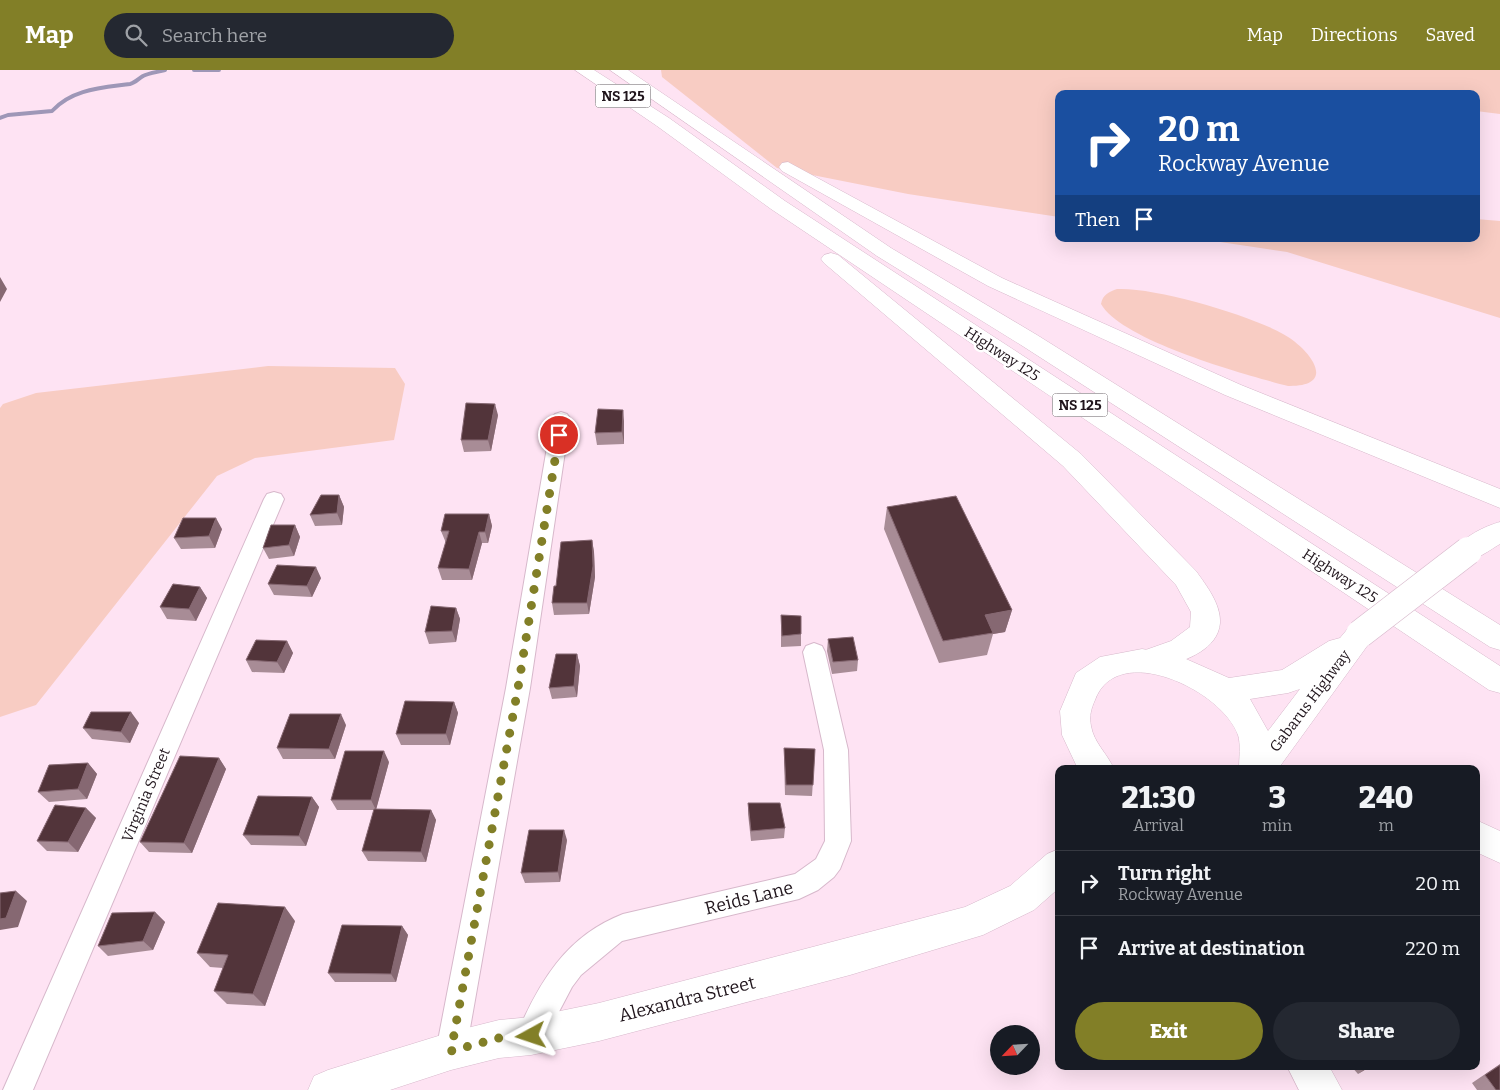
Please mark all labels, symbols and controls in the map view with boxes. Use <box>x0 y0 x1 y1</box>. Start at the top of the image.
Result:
search box <box>104 13 454 58</box>
text: Map <box>25 21 74 49</box>
icon: search <box>122 21 150 49</box>
text: Search here <box>162 24 267 47</box>
text: Map <box>1247 24 1283 46</box>
text: Directions <box>1311 24 1398 46</box>
text: Saved <box>1426 24 1475 46</box>
road number: NS 125 <box>596 85 650 108</box>
text: 20 m <box>1158 108 1240 150</box>
icon: right <box>1075 110 1140 175</box>
text: Rockway Avenue <box>1158 150 1330 177</box>
icon: arrive <box>1130 205 1158 233</box>
text: Then <box>1075 208 1120 231</box>
street label: Highway 125 <box>961 323 1043 385</box>
road number: NS 125 <box>1052 394 1108 416</box>
pin <box>538 414 580 456</box>
icon: arrive <box>545 421 573 449</box>
street label: Highway 125 <box>1299 545 1381 607</box>
street label: Gabarus Highway <box>1266 646 1354 756</box>
street label: Virginia Street <box>118 745 174 845</box>
text: 21:30 <box>1122 780 1196 816</box>
text: 3 <box>1268 780 1286 816</box>
text: 240 <box>1359 780 1413 816</box>
text: Arrival <box>1133 816 1184 835</box>
text: min <box>1262 816 1292 835</box>
text: m <box>1378 816 1394 835</box>
text: Turn right <box>1118 862 1211 885</box>
icon: right <box>1075 869 1103 897</box>
text: 20 m <box>1416 872 1460 895</box>
street label: Reids Lane <box>703 876 795 920</box>
text: Rockway Avenue <box>1118 885 1243 904</box>
icon: arrive <box>1075 934 1103 962</box>
text: Arrive at destination <box>1118 937 1305 960</box>
text: 220 m <box>1405 937 1460 960</box>
street label: Alexandra Street <box>616 971 758 1027</box>
button: Exit <box>1075 1002 1263 1060</box>
button: Share <box>1273 1002 1460 1060</box>
position arrow <box>504 1009 556 1061</box>
north arrow <box>990 1025 1040 1075</box>
map controls <box>990 1025 1040 1075</box>

